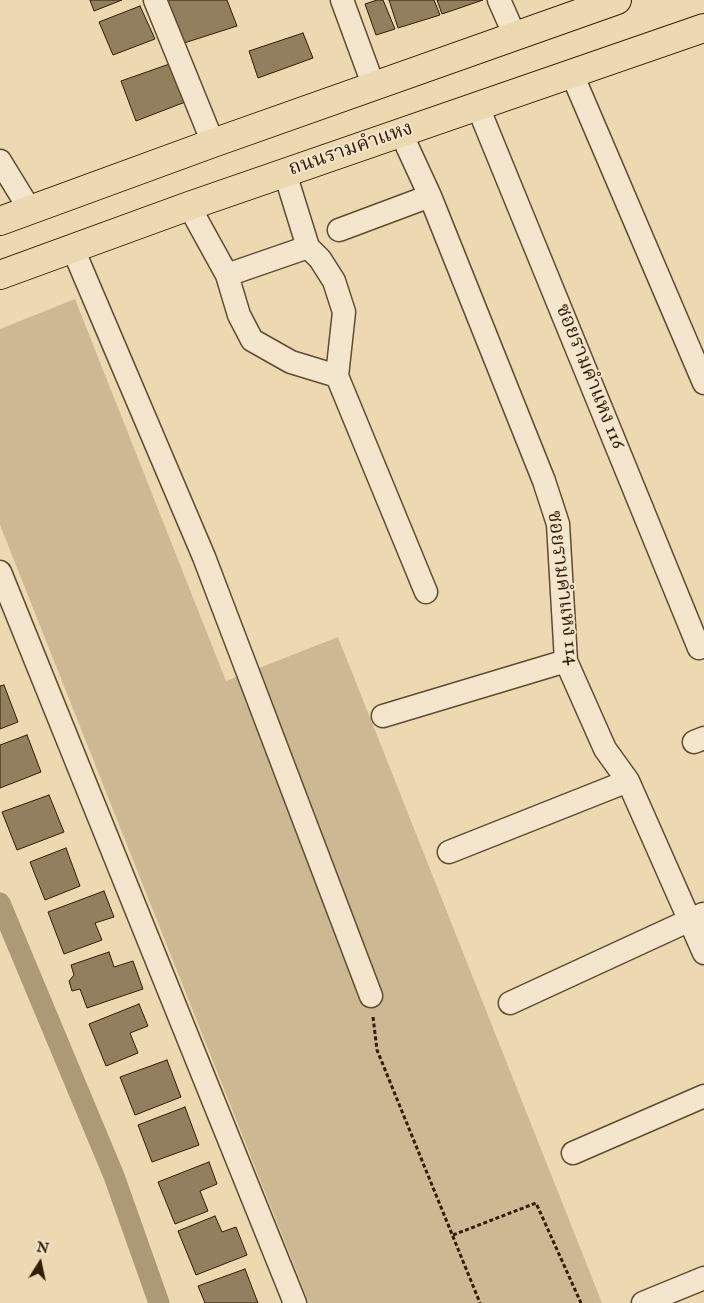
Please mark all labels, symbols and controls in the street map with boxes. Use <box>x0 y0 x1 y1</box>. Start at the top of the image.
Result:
street label: ถนนรามคำแหง <box>286 118 416 182</box>
street label: ซอยรามคำแหง 116 <box>549 301 629 453</box>
street label: ซอยรามคำแหง 114 <box>541 509 583 667</box>
north arrow <box>15 1238 65 1288</box>
text: N <box>35 1238 50 1258</box>

